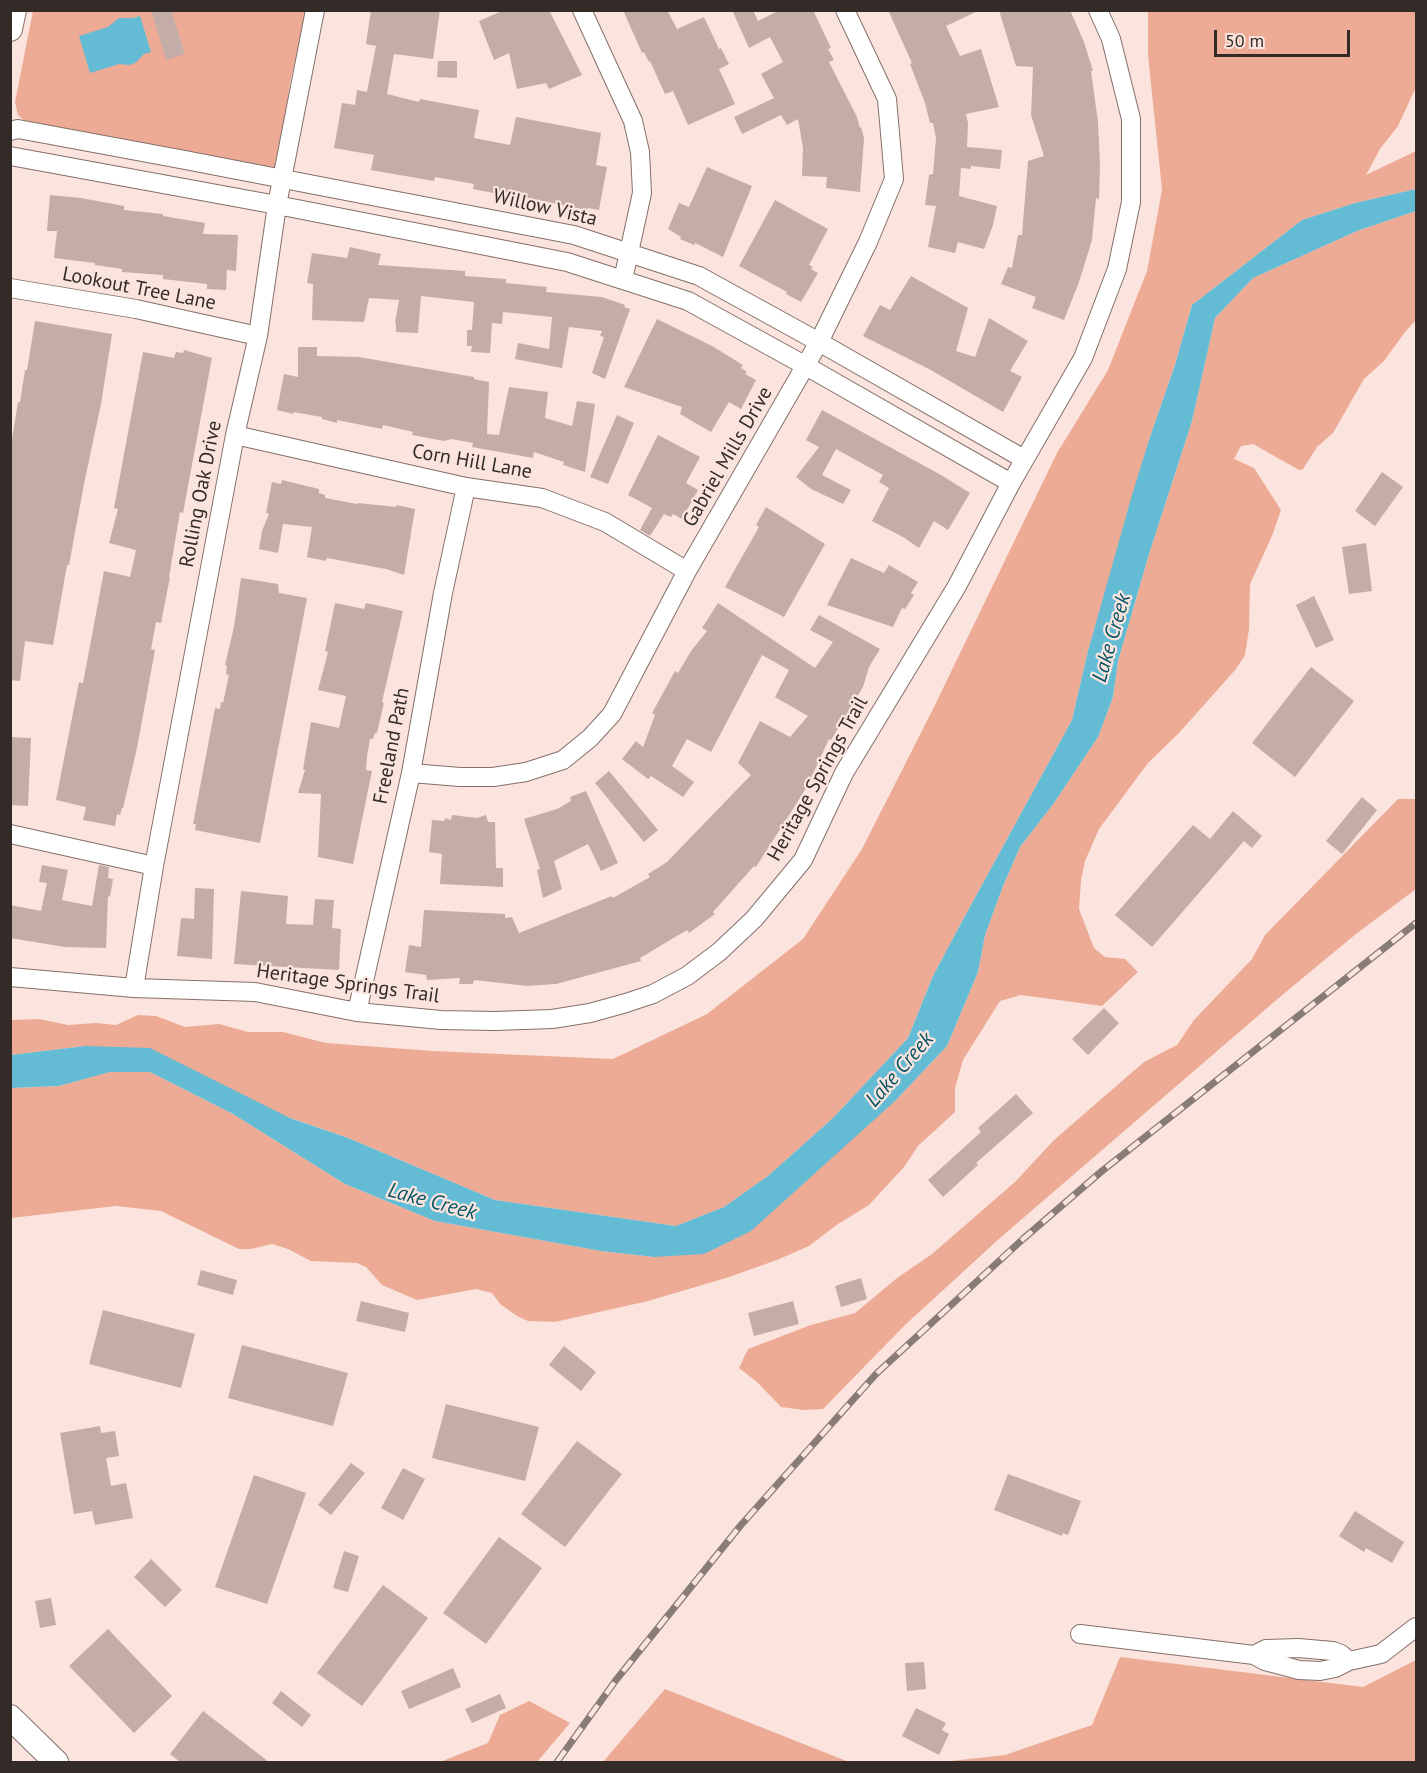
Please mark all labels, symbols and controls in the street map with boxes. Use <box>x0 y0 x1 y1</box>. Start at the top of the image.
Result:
scale bar <box>1217 18 1354 56</box>
text: 50 m <box>1225 29 1264 52</box>
street label: Willow Vista <box>491 184 599 232</box>
street label: Lookout Tree Lane <box>60 262 218 316</box>
street label: Gabriel Mills Drive <box>678 383 778 531</box>
street label: Rolling Oak Drive <box>175 419 227 569</box>
street label: Corn Hill Lane <box>410 440 534 484</box>
water label: Lake Creek <box>1087 591 1137 685</box>
street label: Freeland Path <box>369 686 415 806</box>
street label: Heritage Springs Trail <box>763 692 873 866</box>
street label: Heritage Springs Trail <box>255 959 441 1009</box>
water label: Lake Creek <box>861 1028 939 1112</box>
water label: Lake Creek <box>385 1178 479 1226</box>

